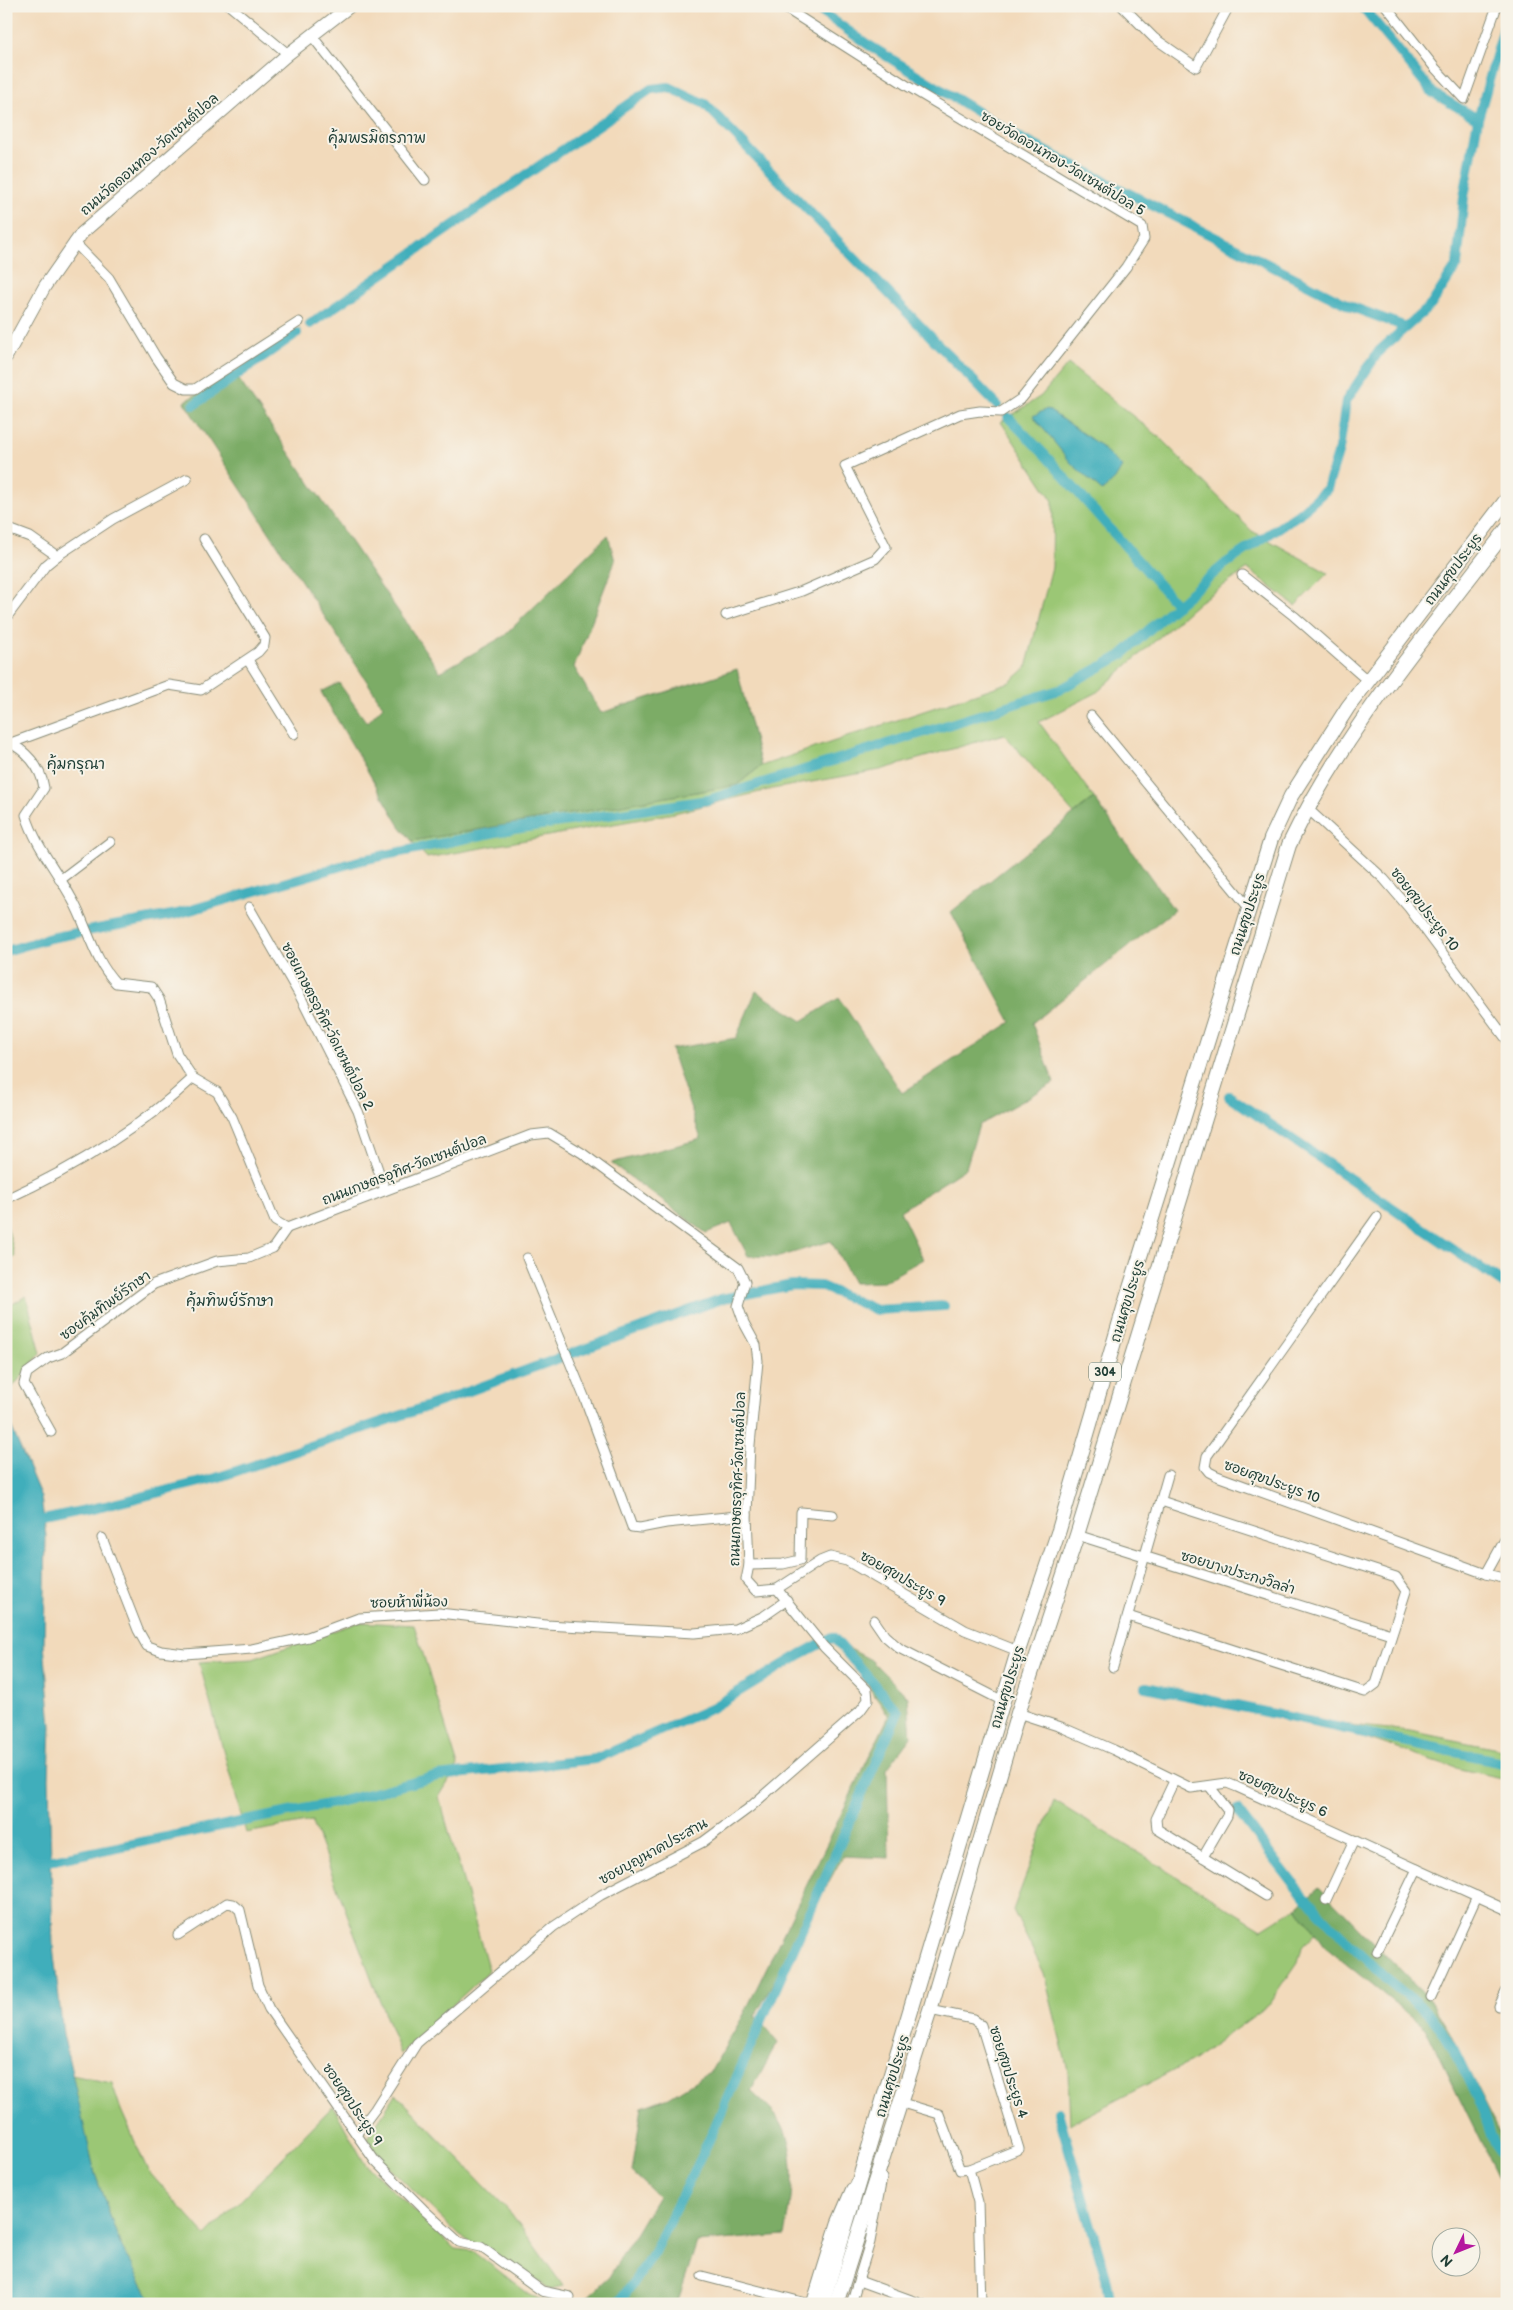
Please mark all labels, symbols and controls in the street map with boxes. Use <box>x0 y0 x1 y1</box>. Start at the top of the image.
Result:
street label: ถนนวัดดอนทอง-วัดเซนต์ปอล <box>76 89 222 219</box>
street label: ซอยวัดดอนทอง-วัดเซนต์ปอล 5 <box>977 107 1149 219</box>
district label: คุ้มพรมิตรภาพ <box>328 128 426 149</box>
street label: ถนนศุขประยูร <box>1421 530 1487 609</box>
district label: คุ้มกรุณา <box>47 754 105 775</box>
street label: ซอยศุขประยูร 10 <box>1386 864 1462 955</box>
street label: ถนนศุขประยูร <box>1226 871 1270 958</box>
street label: ซอยเกษตรอุทิศ-วัดเซนต์ปอล 2 <box>277 939 379 1114</box>
street label: ถนนเกษตรอุทิศ-วัดเซนต์ปอล <box>319 1129 489 1210</box>
street label: ถนนศุขประยูร <box>1107 1258 1149 1345</box>
street label: ซอยคุ้มทิพย์รักษา <box>56 1266 154 1345</box>
district label: คุ้มทิพย์รักษา <box>186 1291 274 1312</box>
road number: 304 <box>1089 1362 1121 1381</box>
street label: ถนนเกษตรอุทิศ-วัดเซนต์ปอล <box>725 1391 750 1567</box>
street label: ซอยศุขประยูร 10 <box>1221 1456 1322 1508</box>
street label: ซอยศุขประยูร 9 <box>857 1547 948 1611</box>
street label: ซอยบางประกงวิลล่า <box>1179 1547 1297 1598</box>
street label: ซอยห้าพี่น้อง <box>370 1588 448 1612</box>
street label: ถนนศุขประยูร <box>987 1644 1029 1731</box>
street label: ซอยศุขประยูร 6 <box>1235 1766 1331 1822</box>
street label: ซอยบุญนาคประสาน <box>596 1814 712 1889</box>
street label: ซอยศุขประยูร 4 <box>985 2024 1032 2121</box>
street label: ถนนศุขประยูร <box>872 2033 914 2120</box>
street label: ซอยศุขประยูร 9 <box>318 2060 386 2149</box>
north arrow <box>1430 2228 1480 2278</box>
text: N <box>1437 2251 1457 2270</box>

